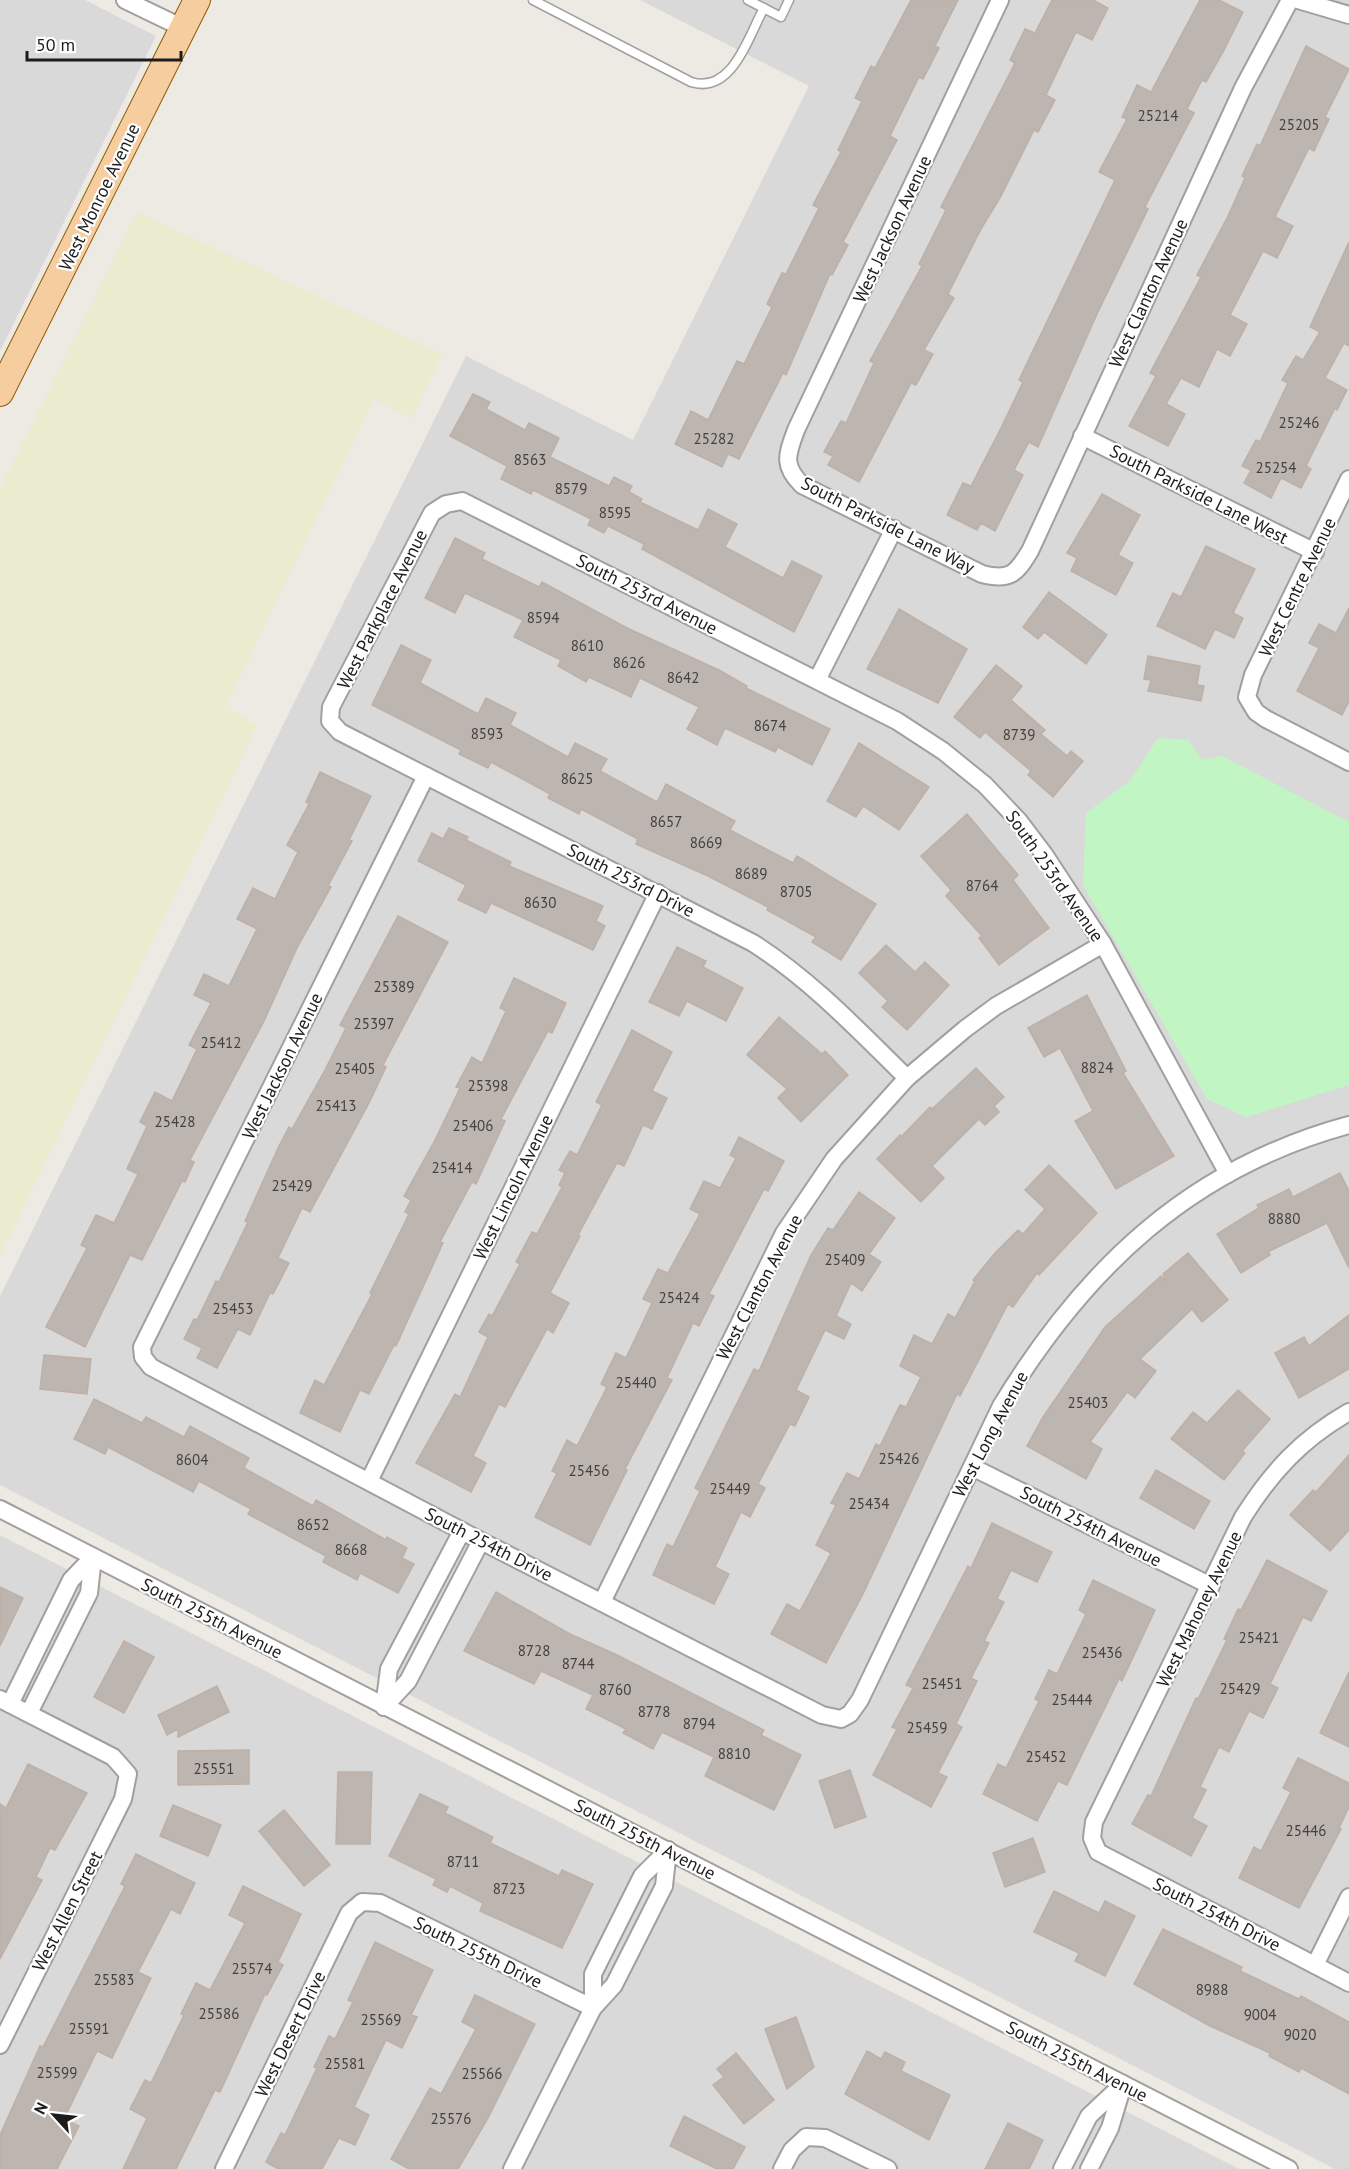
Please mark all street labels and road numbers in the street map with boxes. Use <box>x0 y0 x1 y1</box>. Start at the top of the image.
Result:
street label: West Monroe Avenue <box>53 120 145 274</box>
street label: West Jackson Avenue <box>848 152 936 306</box>
street label: West Clanton Avenue <box>1103 215 1193 371</box>
street label: South Parkside Lane West <box>1106 439 1292 549</box>
street label: South Parkside Lane Way <box>797 471 979 579</box>
street label: West Centre Avenue <box>1253 514 1341 660</box>
street label: West Parkplace Avenue <box>332 525 432 693</box>
street label: South 253rd Avenue <box>573 548 721 640</box>
street label: South 253rd Avenue <box>1001 806 1109 946</box>
street label: South 253rd Drive <box>563 838 699 922</box>
street label: West Jackson Avenue <box>237 989 327 1143</box>
street label: West Lincoln Avenue <box>468 1111 558 1263</box>
street label: West Clanton Avenue <box>711 1210 807 1364</box>
street label: West Long Avenue <box>947 1367 1033 1501</box>
street label: South 254th Avenue <box>1017 1480 1165 1572</box>
street label: South 254th Drive <box>421 1502 557 1586</box>
street label: West Mahoney Avenue <box>1151 1527 1247 1691</box>
street label: South 255th Avenue <box>138 1572 286 1664</box>
street label: South 255th Avenue <box>571 1793 719 1885</box>
street label: West Allen Street <box>27 1847 107 1975</box>
street label: South 254th Drive <box>1149 1872 1285 1956</box>
street label: South 255th Drive <box>410 1911 546 1993</box>
street label: West Desert Drive <box>250 1967 330 2101</box>
street label: South 255th Avenue <box>1003 2015 1151 2107</box>

